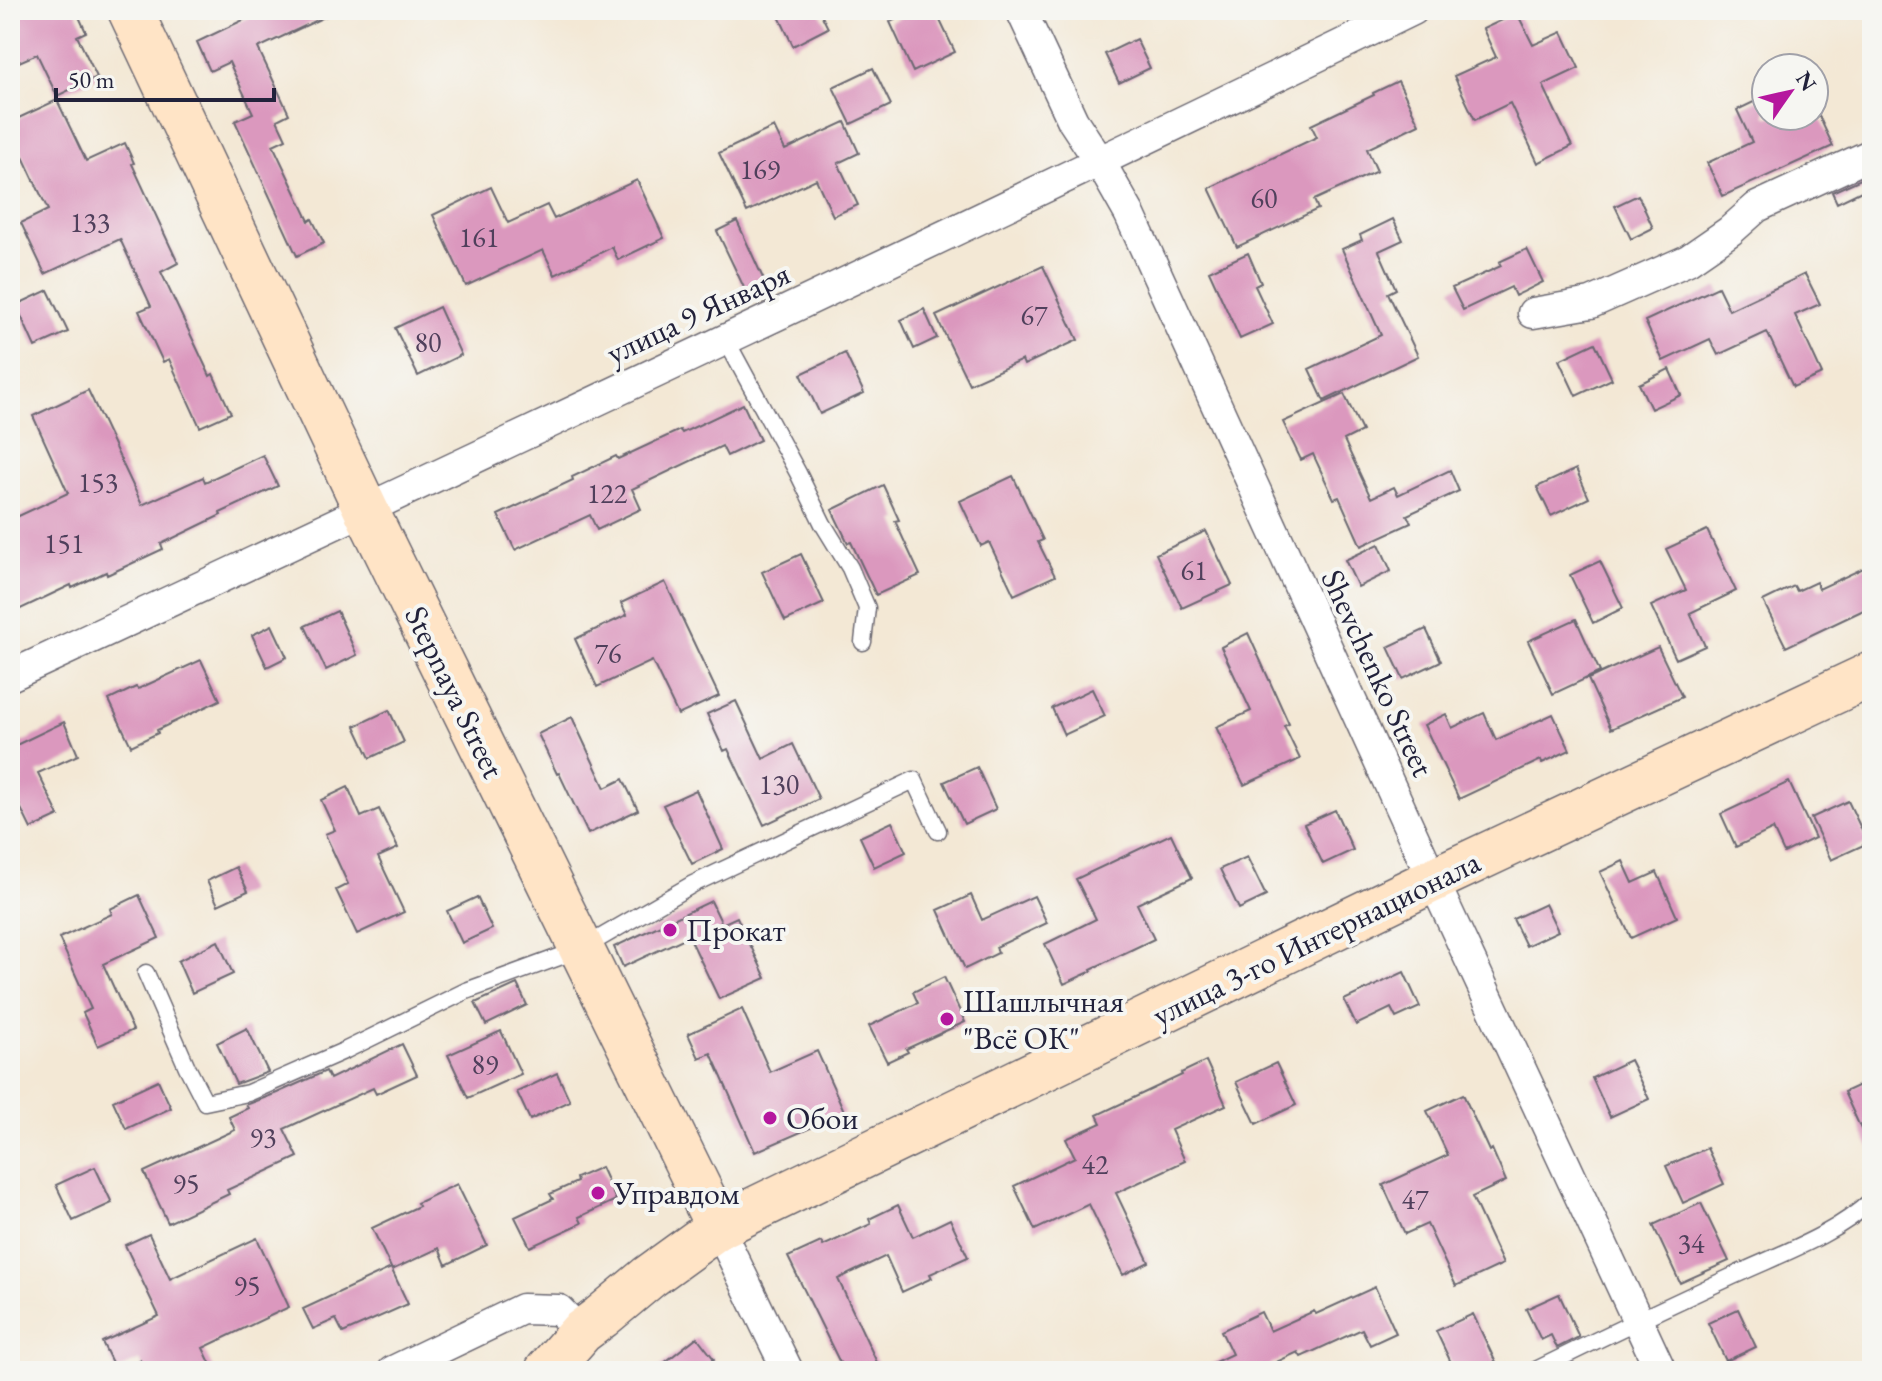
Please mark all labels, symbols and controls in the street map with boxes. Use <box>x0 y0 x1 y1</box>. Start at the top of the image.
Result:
scale bar <box>56 52 274 102</box>
north arrow <box>1750 52 1830 132</box>
text: 50 m <box>68 64 115 95</box>
text: N <box>1789 66 1823 97</box>
house number: 169 <box>740 151 780 187</box>
house number: 60 <box>1251 180 1277 216</box>
house number: 133 <box>70 204 110 240</box>
house number: 161 <box>459 219 499 255</box>
street label: улица 9 Января <box>599 252 797 374</box>
house number: 67 <box>1021 297 1048 333</box>
house number: 80 <box>415 324 441 360</box>
house number: 153 <box>78 464 118 500</box>
house number: 122 <box>587 475 628 511</box>
house number: 151 <box>44 525 84 561</box>
house number: 61 <box>1181 552 1207 588</box>
street label: Shevchenko Street <box>1312 563 1444 783</box>
street label: Stepnaya Street <box>395 599 515 785</box>
house number: 76 <box>595 635 621 671</box>
house number: 130 <box>759 766 799 802</box>
street label: улица 3-го Интернационала <box>1145 840 1487 1036</box>
place label: Прокат <box>686 909 786 951</box>
marker: Прокат <box>661 921 679 939</box>
place label: Шашлычная "Всё ОК" <box>963 980 1124 1059</box>
marker: Шашлычная "Всё ОК" <box>938 1010 956 1028</box>
house number: 89 <box>472 1046 498 1082</box>
place label: Обои <box>786 1097 858 1139</box>
marker: Обои <box>761 1109 779 1127</box>
house number: 93 <box>250 1119 276 1155</box>
house number: 42 <box>1082 1146 1109 1182</box>
house number: 95 <box>173 1165 199 1201</box>
place label: Управдом <box>613 1172 740 1214</box>
house number: 47 <box>1402 1181 1429 1217</box>
marker: Управдом <box>589 1184 607 1202</box>
house number: 34 <box>1678 1225 1705 1261</box>
house number: 95 <box>234 1267 260 1303</box>

